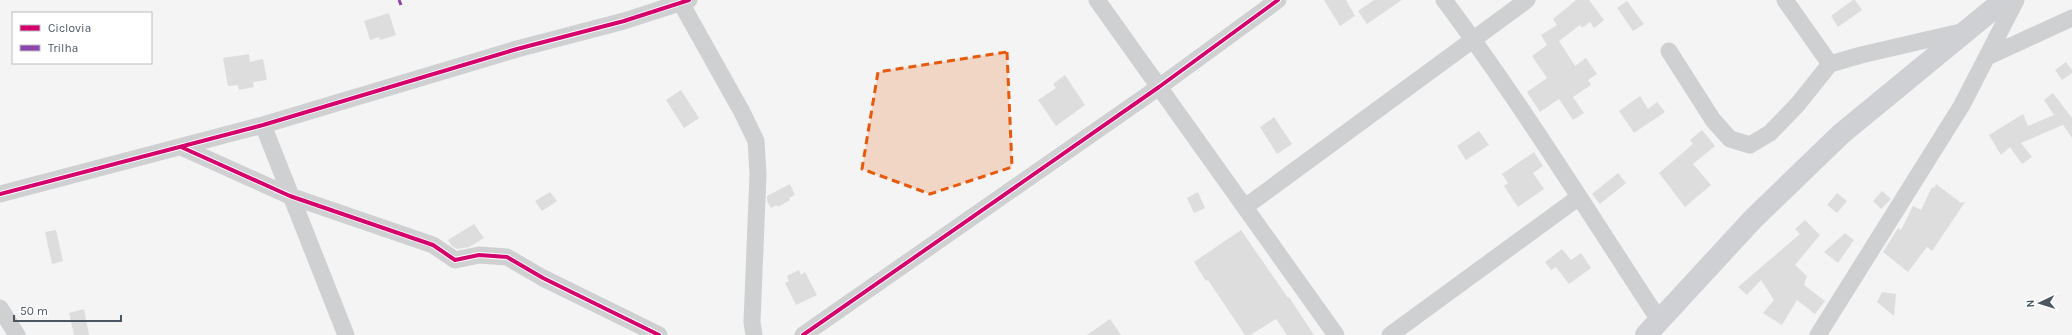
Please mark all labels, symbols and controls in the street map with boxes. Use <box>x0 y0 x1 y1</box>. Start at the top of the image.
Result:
legend <box>12 12 152 64</box>
text: Ciclovia <box>48 21 91 35</box>
text: Trilha <box>48 41 78 55</box>
north arrow <box>2020 283 2060 323</box>
scale bar <box>14 297 121 323</box>
text: N <box>2024 299 2037 308</box>
text: 50 m <box>20 304 48 318</box>

